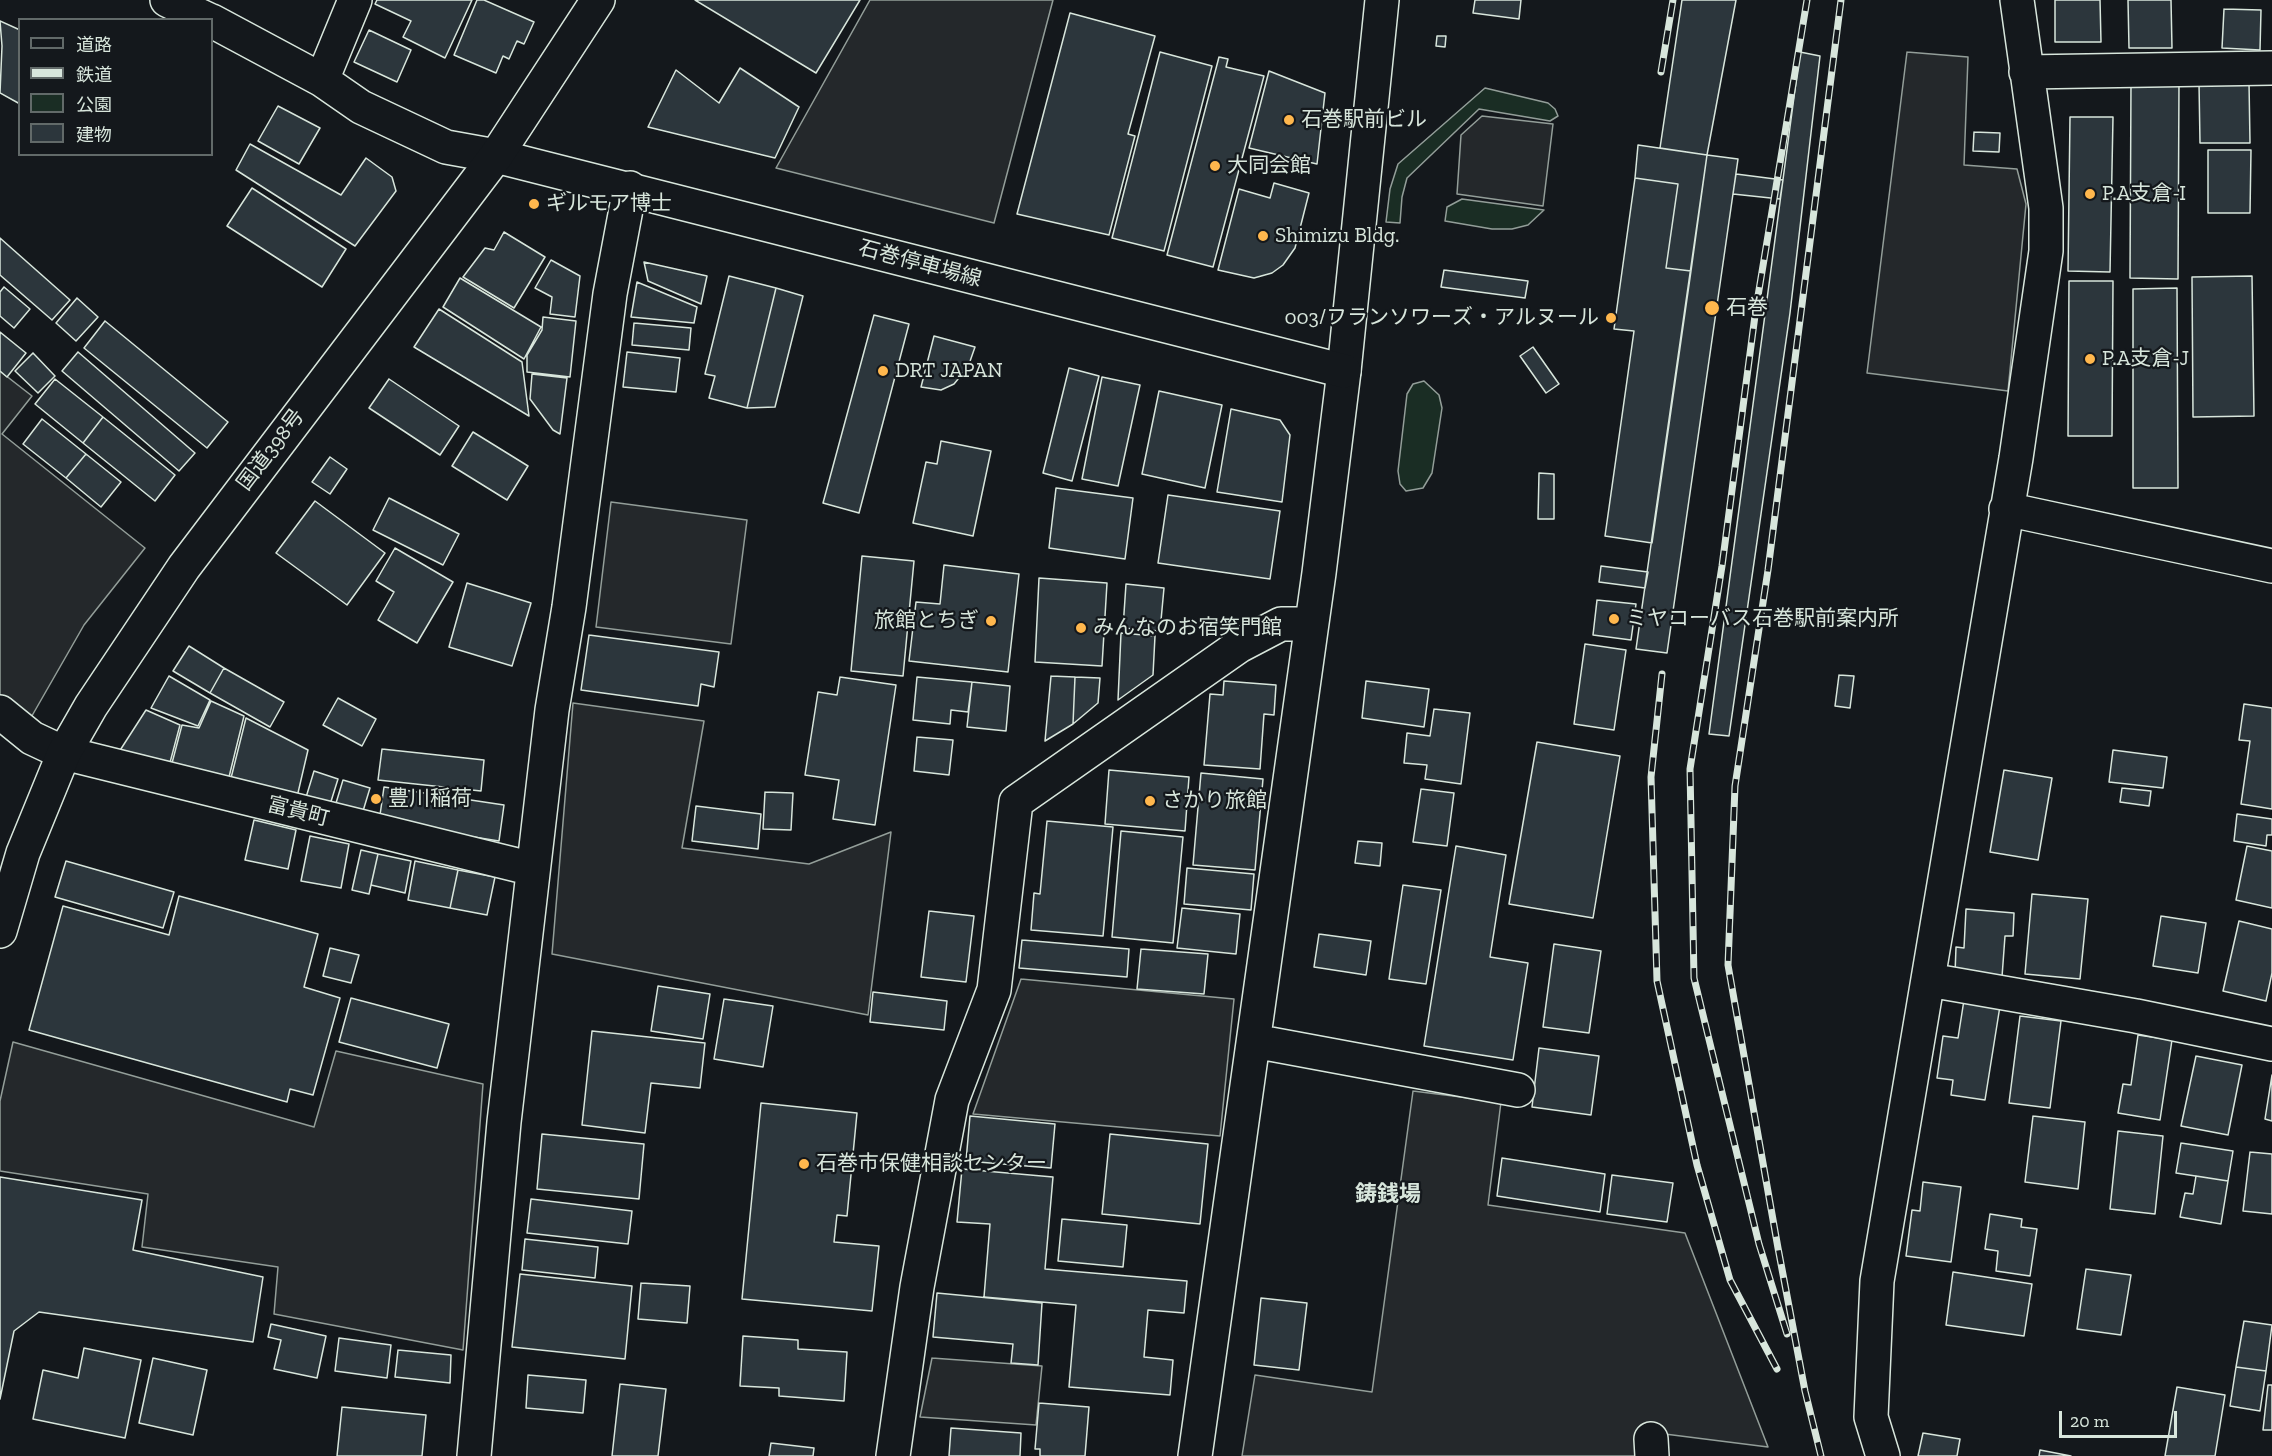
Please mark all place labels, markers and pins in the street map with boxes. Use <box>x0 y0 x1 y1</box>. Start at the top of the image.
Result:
place label: 石巻駅前ビル <box>1301 107 1427 133</box>
marker: 石巻駅前ビル <box>1282 113 1296 127</box>
place label: 大同会館 <box>1227 153 1311 179</box>
marker: 大同会館 <box>1208 159 1222 173</box>
place label: P.A支倉-I <box>2102 181 2186 207</box>
marker: P.A支倉-I <box>2083 187 2097 201</box>
place label: ギルモア博士 <box>546 191 672 217</box>
marker: ギルモア博士 <box>527 197 541 211</box>
place label: Shimizu Bldg. <box>1275 223 1399 249</box>
marker: Shimizu Bldg. <box>1256 229 1270 243</box>
place label: 石巻 <box>1726 295 1768 321</box>
marker: 石巻 <box>1703 299 1721 317</box>
place label: 003/フランソワーズ・アルヌール <box>1284 305 1599 331</box>
marker: 003/フランソワーズ・アルヌール <box>1604 311 1618 325</box>
place label: P.A支倉-J <box>2102 346 2189 372</box>
marker: P.A支倉-J <box>2083 352 2097 366</box>
place label: DRT JAPAN <box>895 358 1003 384</box>
marker: DRT JAPAN <box>876 364 890 378</box>
place label: ミヤコーバス石巻駅前案内所 <box>1626 606 1899 632</box>
place label: 旅館とちぎ <box>874 608 979 634</box>
marker: ミヤコーバス石巻駅前案内所 <box>1607 612 1621 626</box>
marker: 旅館とちぎ <box>984 614 998 628</box>
place label: みんなのお宿笑門館 <box>1093 615 1282 641</box>
marker: みんなのお宿笑門館 <box>1074 621 1088 635</box>
place label: 豊川稲荷 <box>388 786 472 812</box>
place label: さかり旅館 <box>1162 788 1267 814</box>
marker: 豊川稲荷 <box>369 792 383 806</box>
marker: さかり旅館 <box>1143 794 1157 808</box>
place label: 石巻市保健相談センター <box>816 1151 1047 1177</box>
marker: 石巻市保健相談センター <box>797 1157 811 1171</box>

